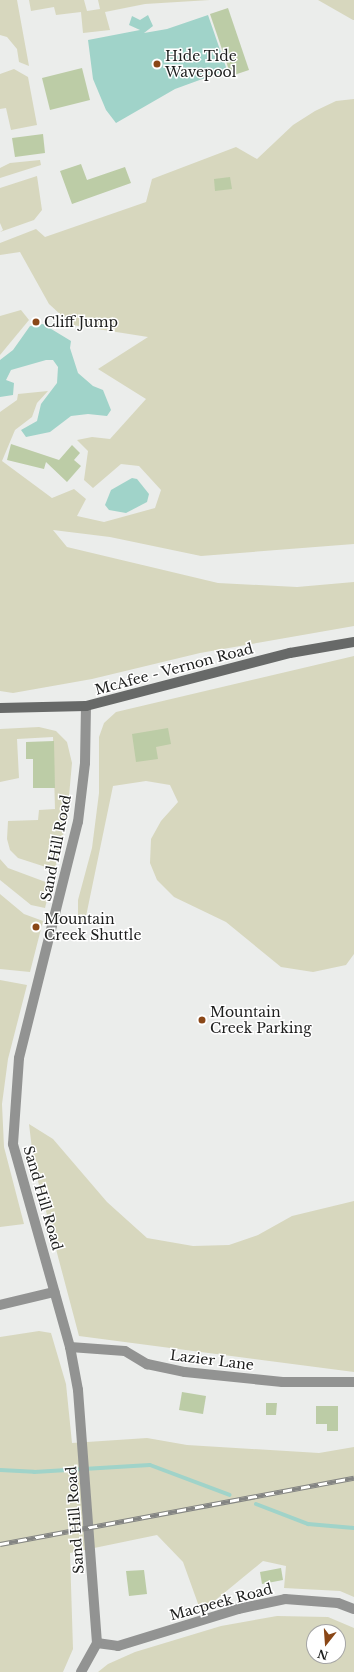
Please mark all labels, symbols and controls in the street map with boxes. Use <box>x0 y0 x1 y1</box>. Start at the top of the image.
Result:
place label: Hide Tide Wavepool <box>165 48 237 80</box>
marker: Hide Tide Wavepool <box>152 59 162 69</box>
place label: Cliff Jump <box>44 314 118 330</box>
marker: Cliff Jump <box>31 317 41 327</box>
street label: McAfee - Vernon Road <box>93 640 255 698</box>
street label: Sand Hill Road <box>37 793 75 903</box>
place label: Mountain Creek Shuttle <box>44 911 142 944</box>
marker: Mountain Creek Shuttle <box>31 922 41 932</box>
place label: Mountain Creek Parking <box>210 1004 312 1036</box>
marker: Mountain Creek Parking <box>197 1015 207 1025</box>
street label: Sand Hill Road <box>20 1144 66 1252</box>
street label: Lazier Lane <box>169 1346 255 1374</box>
street label: Sand Hill Road <box>63 1466 87 1574</box>
street label: Macpeek Road <box>168 1580 274 1624</box>
north arrow <box>306 1624 346 1664</box>
text: N <box>316 1646 330 1663</box>

